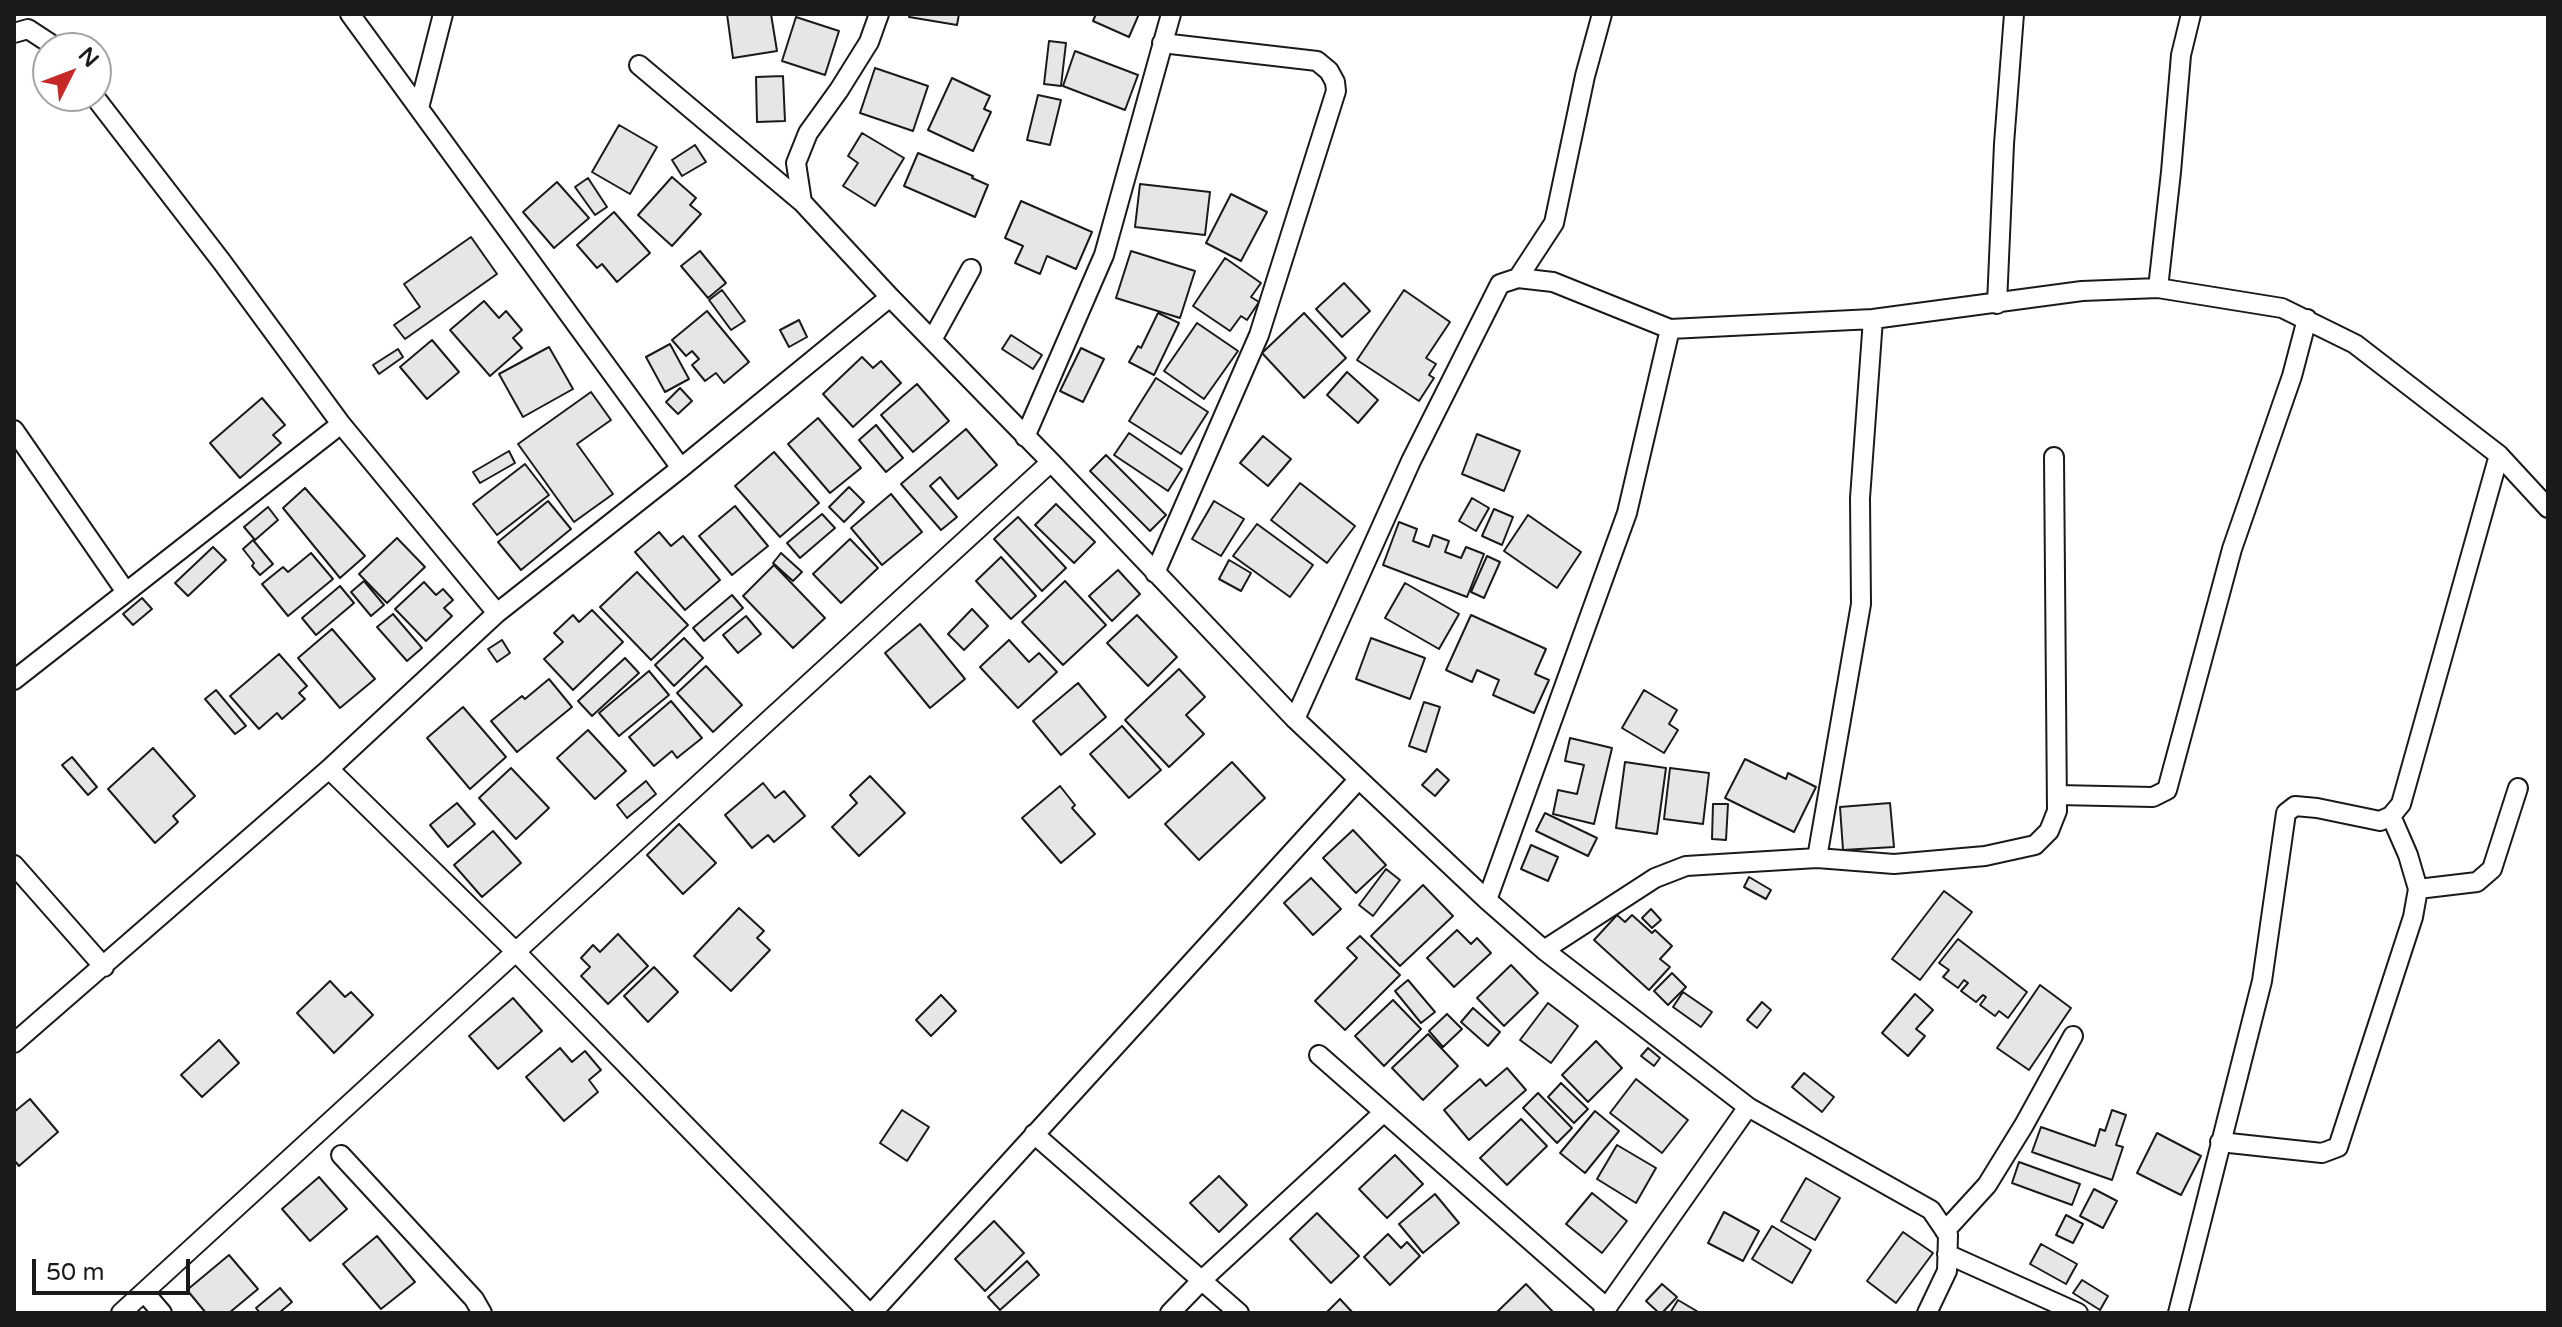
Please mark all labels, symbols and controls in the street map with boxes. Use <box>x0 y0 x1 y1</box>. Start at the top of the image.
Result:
north arrow <box>32 32 112 112</box>
text: N <box>73 42 104 73</box>
scale bar <box>36 1243 194 1293</box>
text: 50 m <box>46 1258 104 1287</box>

